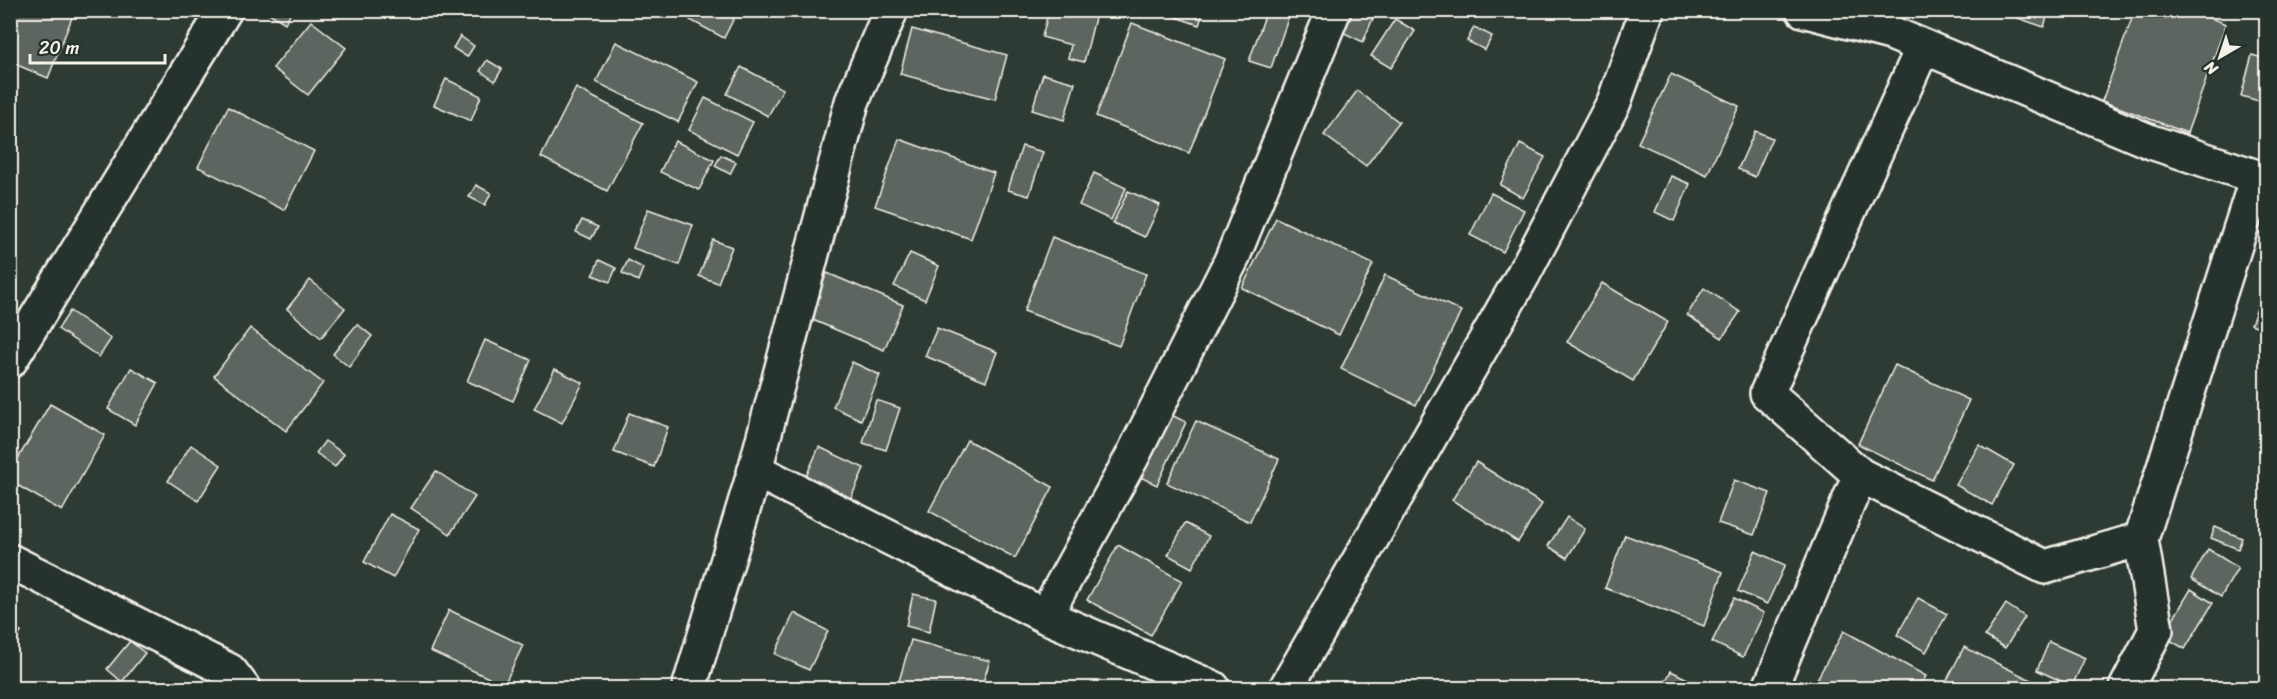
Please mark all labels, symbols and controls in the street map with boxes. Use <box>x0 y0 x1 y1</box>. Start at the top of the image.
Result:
scale bar <box>30 27 165 65</box>
north arrow <box>2190 27 2250 87</box>
text: 20 m <box>39 32 79 64</box>
text: N <box>2197 53 2225 84</box>

